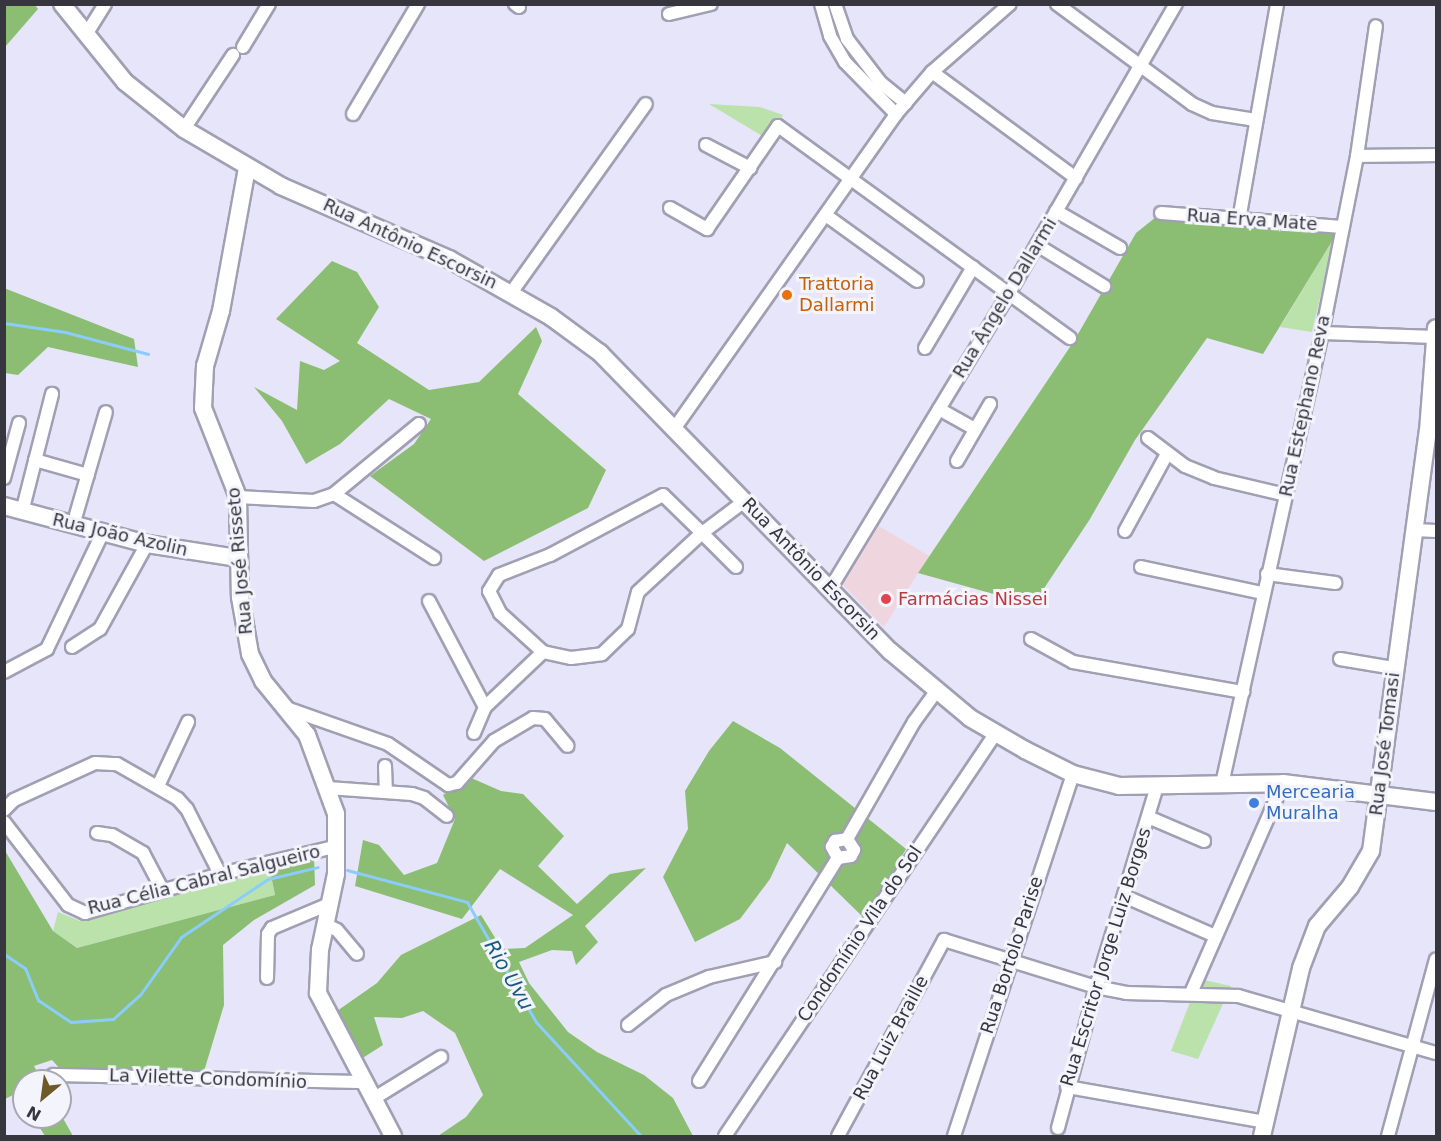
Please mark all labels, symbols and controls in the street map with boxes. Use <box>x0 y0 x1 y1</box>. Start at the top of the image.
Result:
street label: Rua Antônio Escorsin <box>319 194 501 294</box>
street label: Rua Erva Mate <box>1186 205 1318 235</box>
street label: Rua Ângelo Dallarmi <box>949 214 1061 382</box>
place label: Trattoria Dallarmi <box>799 274 875 316</box>
marker: Trattoria Dallarmi <box>780 288 794 302</box>
street label: Rua Estephano Reva <box>1275 313 1335 499</box>
street label: Rua José Risseto <box>223 486 257 636</box>
street label: Rua Antônio Escorsin <box>737 493 885 645</box>
street label: Rua João Azolin <box>50 509 190 561</box>
place label: Farmácias Nissei <box>898 588 1048 610</box>
marker: Farmácias Nissei <box>879 592 893 606</box>
street label: Rua José Tomasi <box>1365 671 1405 817</box>
place label: Mercearia Muralha <box>1266 782 1355 824</box>
marker: Mercearia Muralha <box>1247 796 1261 810</box>
street label: Rua Escritor Jorge Luiz Borges <box>1056 825 1156 1089</box>
street label: Rua Célia Cabral Salgueiro <box>86 841 322 919</box>
street label: Condomínio Vila do Sol <box>793 842 927 1026</box>
street label: Rua Bortolo Parise <box>976 874 1048 1036</box>
water label: Rio Uvu <box>479 936 539 1014</box>
street label: Rua Luiz Braille <box>849 972 933 1104</box>
street label: La Vilette Condomínio <box>109 1065 307 1093</box>
north arrow <box>12 1069 72 1129</box>
text: N <box>24 1102 44 1125</box>

